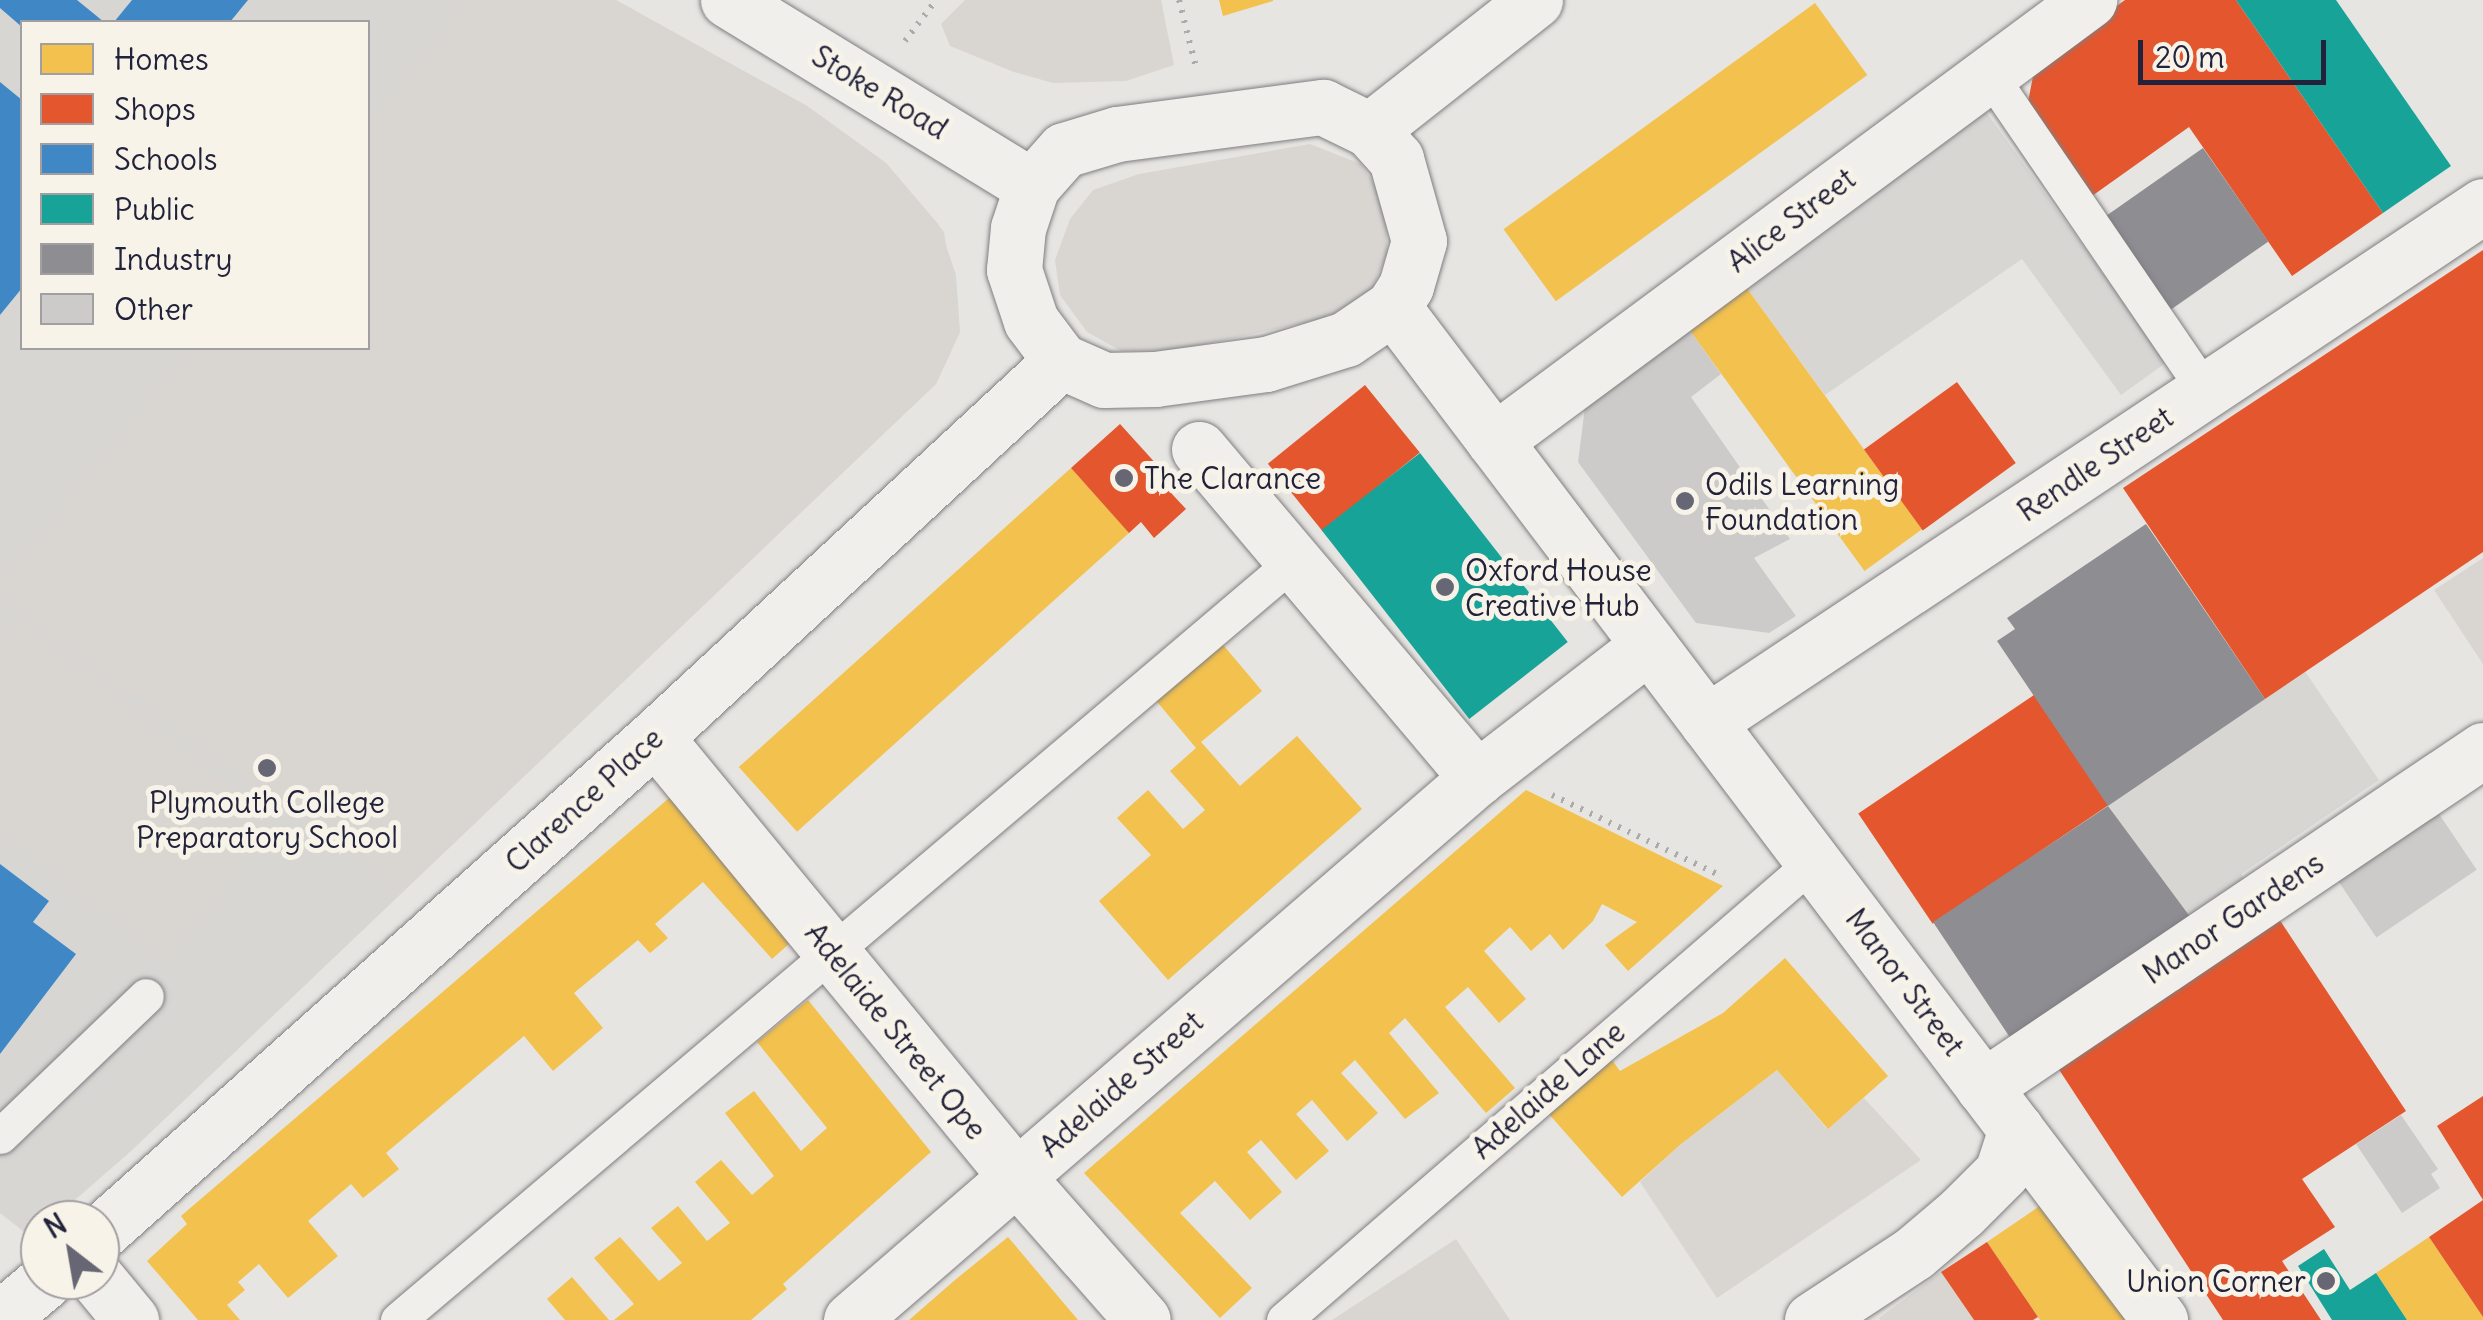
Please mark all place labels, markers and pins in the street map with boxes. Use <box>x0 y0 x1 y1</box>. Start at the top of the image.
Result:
place label: The Clarance <box>1144 460 1321 496</box>
place label: Odils Learning Foundation <box>1705 466 1899 536</box>
marker: The Clarance <box>1113 467 1135 489</box>
marker: Odils Learning Foundation <box>1674 490 1696 512</box>
place label: Oxford House Creative Hub <box>1465 552 1652 622</box>
marker: Oxford House Creative Hub <box>1434 576 1456 598</box>
marker: Plymouth College Preparatory School <box>256 757 278 779</box>
place label: Plymouth College Preparatory School <box>136 784 398 854</box>
place label: Union Corner <box>2126 1263 2306 1299</box>
marker: Union Corner <box>2315 1270 2337 1292</box>

